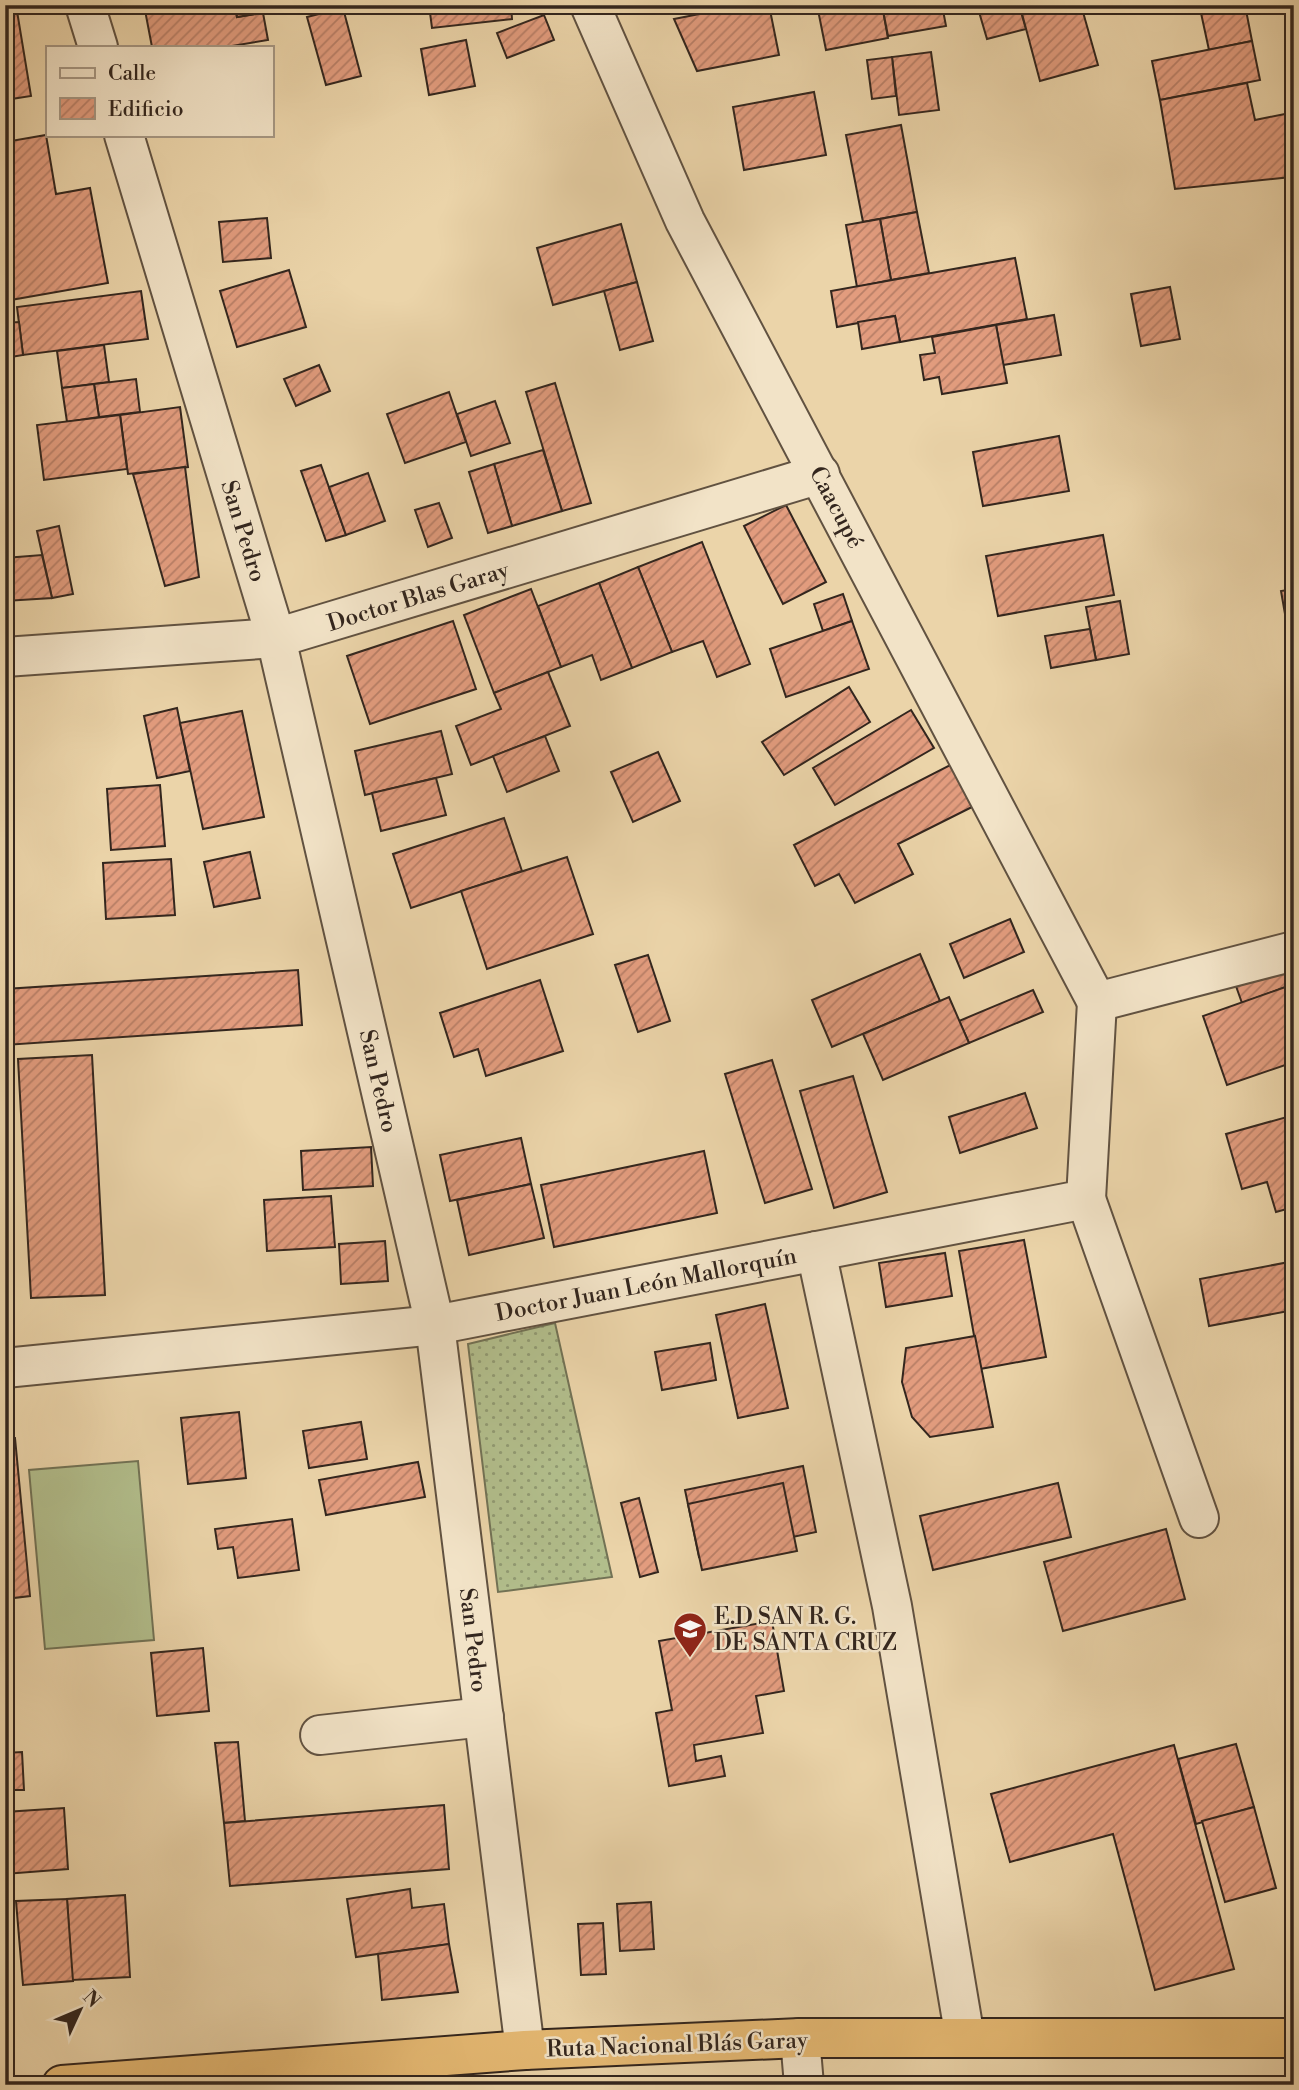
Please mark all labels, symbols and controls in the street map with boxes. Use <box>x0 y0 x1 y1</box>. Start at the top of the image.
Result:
legend <box>46 46 273 136</box>
text: Calle <box>108 61 156 87</box>
text: Edificio <box>108 97 184 123</box>
street label: Caacupé <box>803 462 869 553</box>
street label: San Pedro <box>214 477 272 586</box>
street label: Doctor Blas Garay <box>324 556 513 638</box>
street label: San Pedro <box>353 1027 403 1135</box>
street label: Doctor Juan León Mallorquín <box>493 1242 799 1328</box>
street label: San Pedro <box>453 1586 493 1694</box>
place label: E.D SAN R. G. DE SANTA CRUZ <box>714 1603 897 1657</box>
school or university icon: E.D SAN R. G. DE SANTA CRUZ <box>671 1610 709 1659</box>
north arrow <box>46 1974 116 2044</box>
text: N <box>78 1985 105 2013</box>
street label: Ruta Nacional Blás Garay <box>546 2026 809 2064</box>

